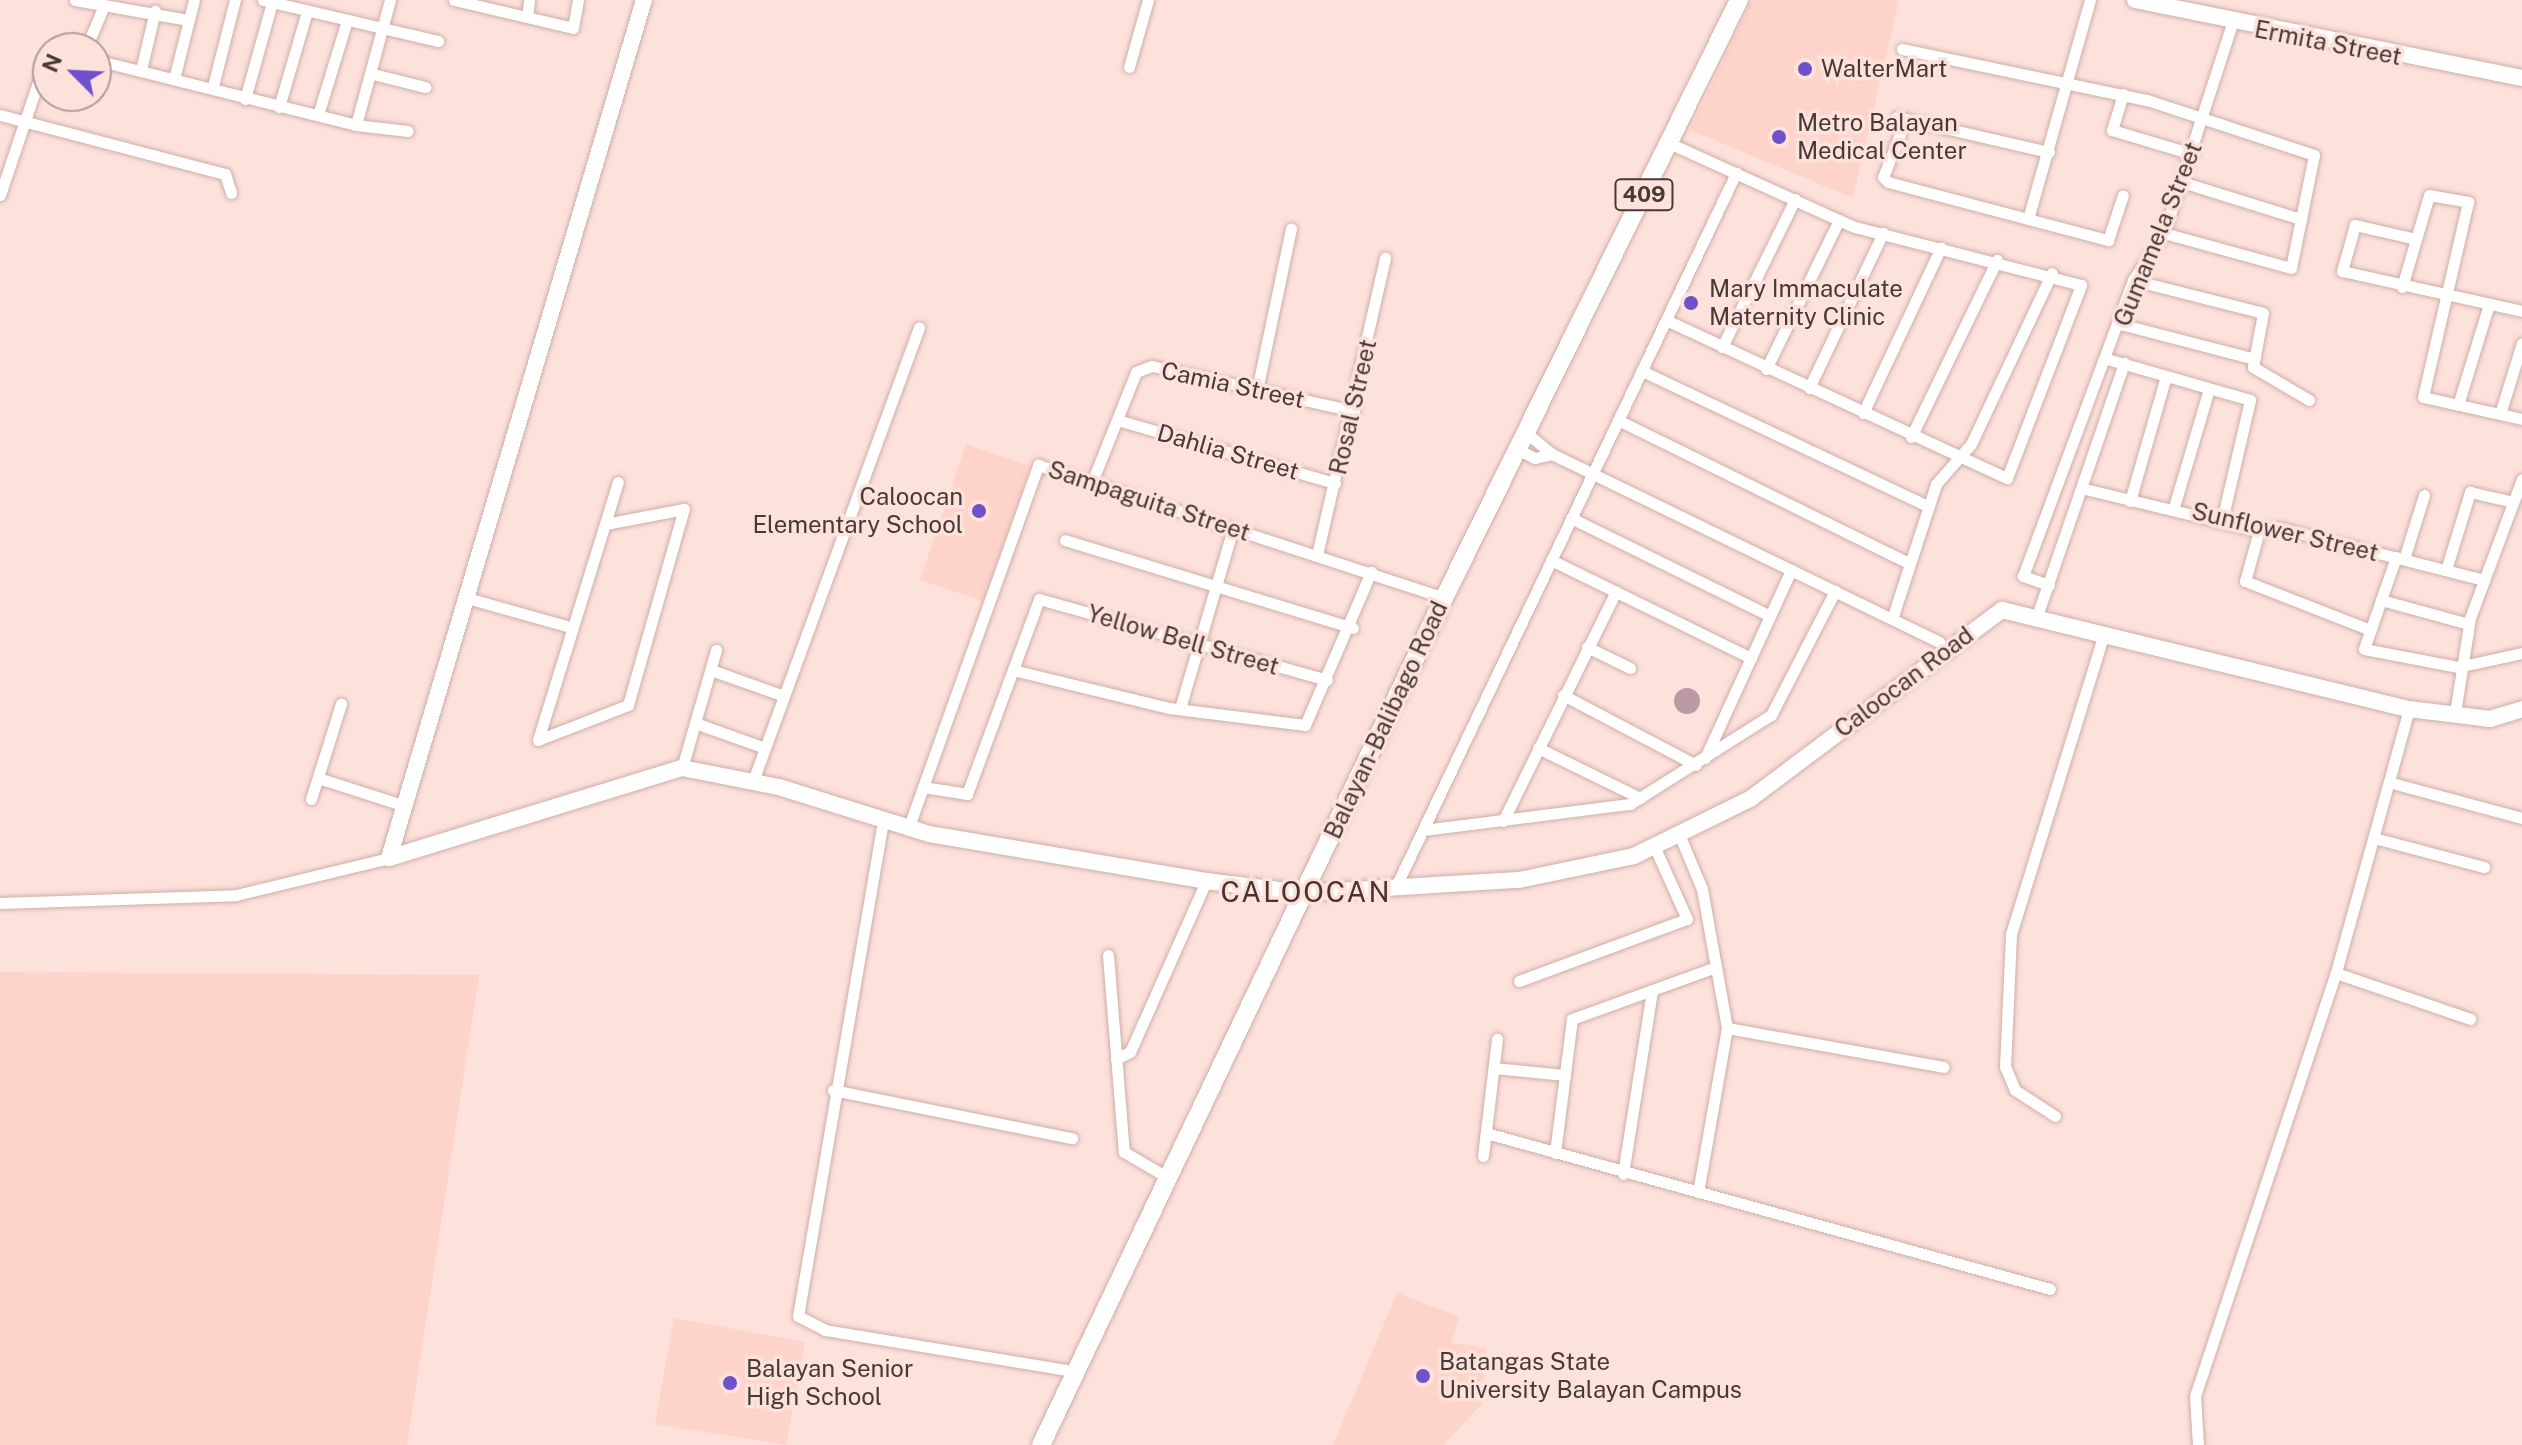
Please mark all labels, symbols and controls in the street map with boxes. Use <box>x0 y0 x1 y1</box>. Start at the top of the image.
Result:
street label: Ermita Street <box>2252 15 2404 71</box>
north arrow <box>32 32 112 112</box>
text: N <box>37 50 67 76</box>
place label: WalterMart <box>1821 55 1947 83</box>
marker: WalterMart <box>1796 60 1814 78</box>
place label: Metro Balayan Medical Center <box>1797 109 1967 165</box>
marker: Metro Balayan Medical Center <box>1768 126 1790 148</box>
street label: Gumamela Street <box>2108 138 2208 330</box>
road number: 409 <box>1614 177 1674 213</box>
place label: Mary Immaculate Maternity Clinic <box>1709 275 1903 331</box>
marker: Mary Immaculate Maternity Clinic <box>1680 292 1702 314</box>
street label: Rosal Street <box>1323 337 1383 477</box>
street label: Camia Street <box>1159 356 1307 414</box>
street label: Dahlia Street <box>1154 418 1302 486</box>
street label: Sampaguita Street <box>1044 455 1254 547</box>
place label: Caloocan Elementary School <box>752 483 963 539</box>
street label: Sunflower Street <box>2189 497 2381 567</box>
marker: Caloocan Elementary School <box>970 502 988 520</box>
street label: Balayan-Balibago Road <box>1318 597 1454 843</box>
street label: Yellow Bell Street <box>1084 599 1282 681</box>
street label: Caloocan Road <box>1829 621 1979 743</box>
district label: CALOOCAN <box>1220 875 1392 909</box>
place label: Batangas State University Balayan Campus <box>1439 1348 1742 1404</box>
place label: Balayan Senior High School <box>746 1355 913 1411</box>
marker: Batangas State University Balayan Campus <box>1414 1367 1432 1385</box>
marker: Balayan Senior High School <box>721 1374 739 1392</box>

